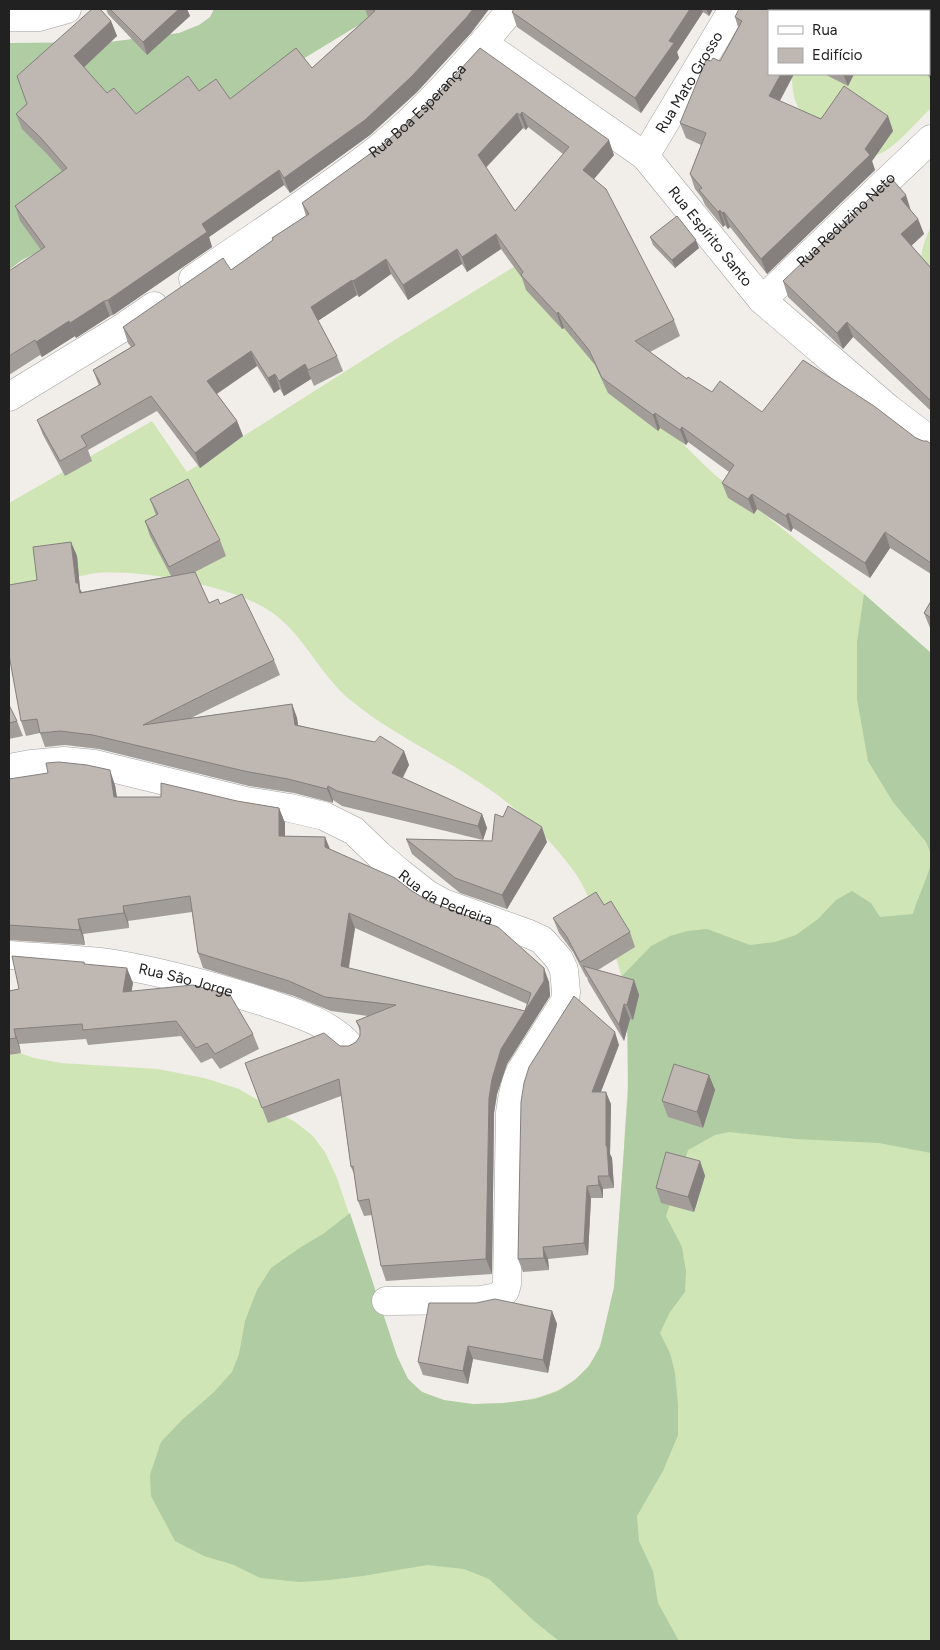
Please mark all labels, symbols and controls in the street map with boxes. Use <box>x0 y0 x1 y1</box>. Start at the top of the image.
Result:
legend <box>768 10 930 75</box>
text: Rua <box>812 21 837 39</box>
street label: Rua Mato Grosso <box>652 28 727 136</box>
text: Edifício <box>812 46 863 64</box>
street label: Rua Boa Esperança <box>365 60 470 162</box>
street label: Rua Reduzino Neto <box>793 169 899 271</box>
street label: Rua Espírito Santo <box>664 183 756 290</box>
street label: Rua da Pedreira <box>395 866 495 929</box>
street label: Rua São Jorge <box>137 960 235 1001</box>

